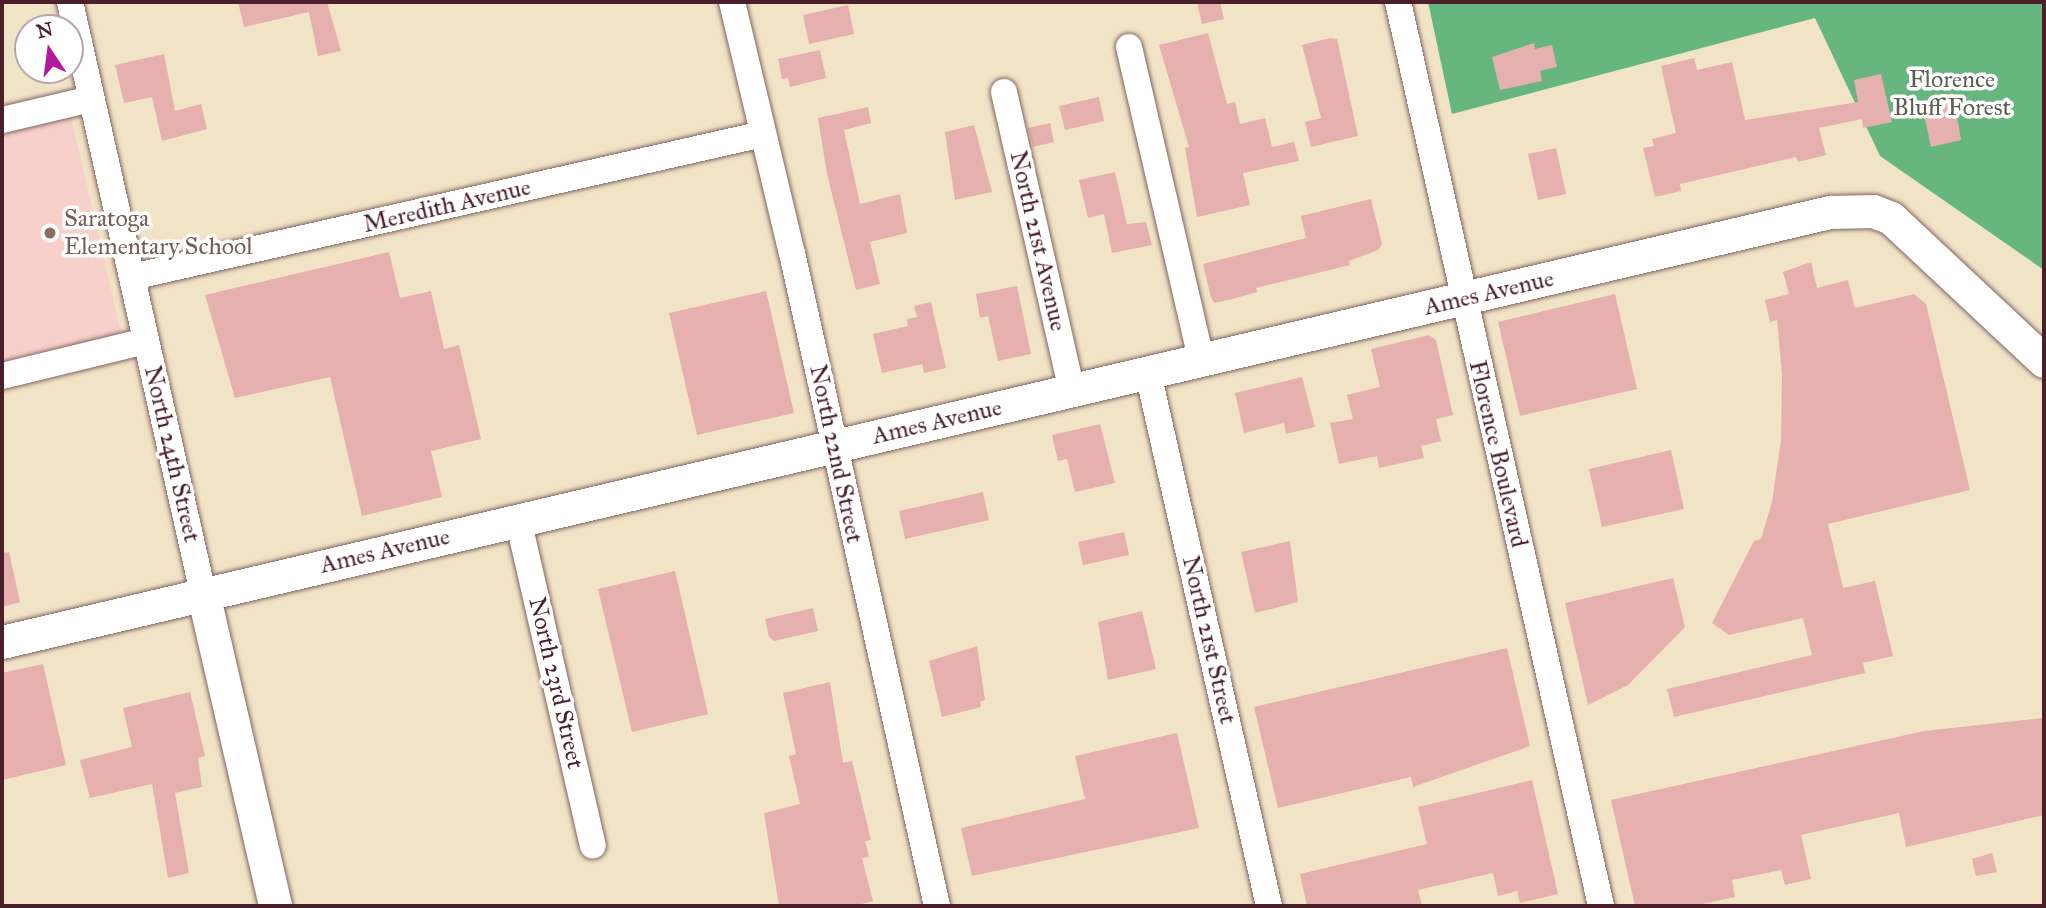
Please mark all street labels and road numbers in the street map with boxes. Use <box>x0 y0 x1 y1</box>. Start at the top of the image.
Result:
street label: North 21st Avenue <box>1003 148 1073 334</box>
street label: Meredith Avenue <box>360 173 534 239</box>
street label: Ames Avenue <box>1421 264 1557 322</box>
street label: Florence Boulevard <box>1462 358 1534 550</box>
street label: North 22nd Street <box>803 362 869 546</box>
street label: North 24th Street <box>138 363 206 545</box>
street label: Ames Avenue <box>869 393 1005 451</box>
street label: Ames Avenue <box>317 522 453 580</box>
street label: North 21st Street <box>1176 553 1242 727</box>
street label: North 23rd Street <box>522 594 590 772</box>

